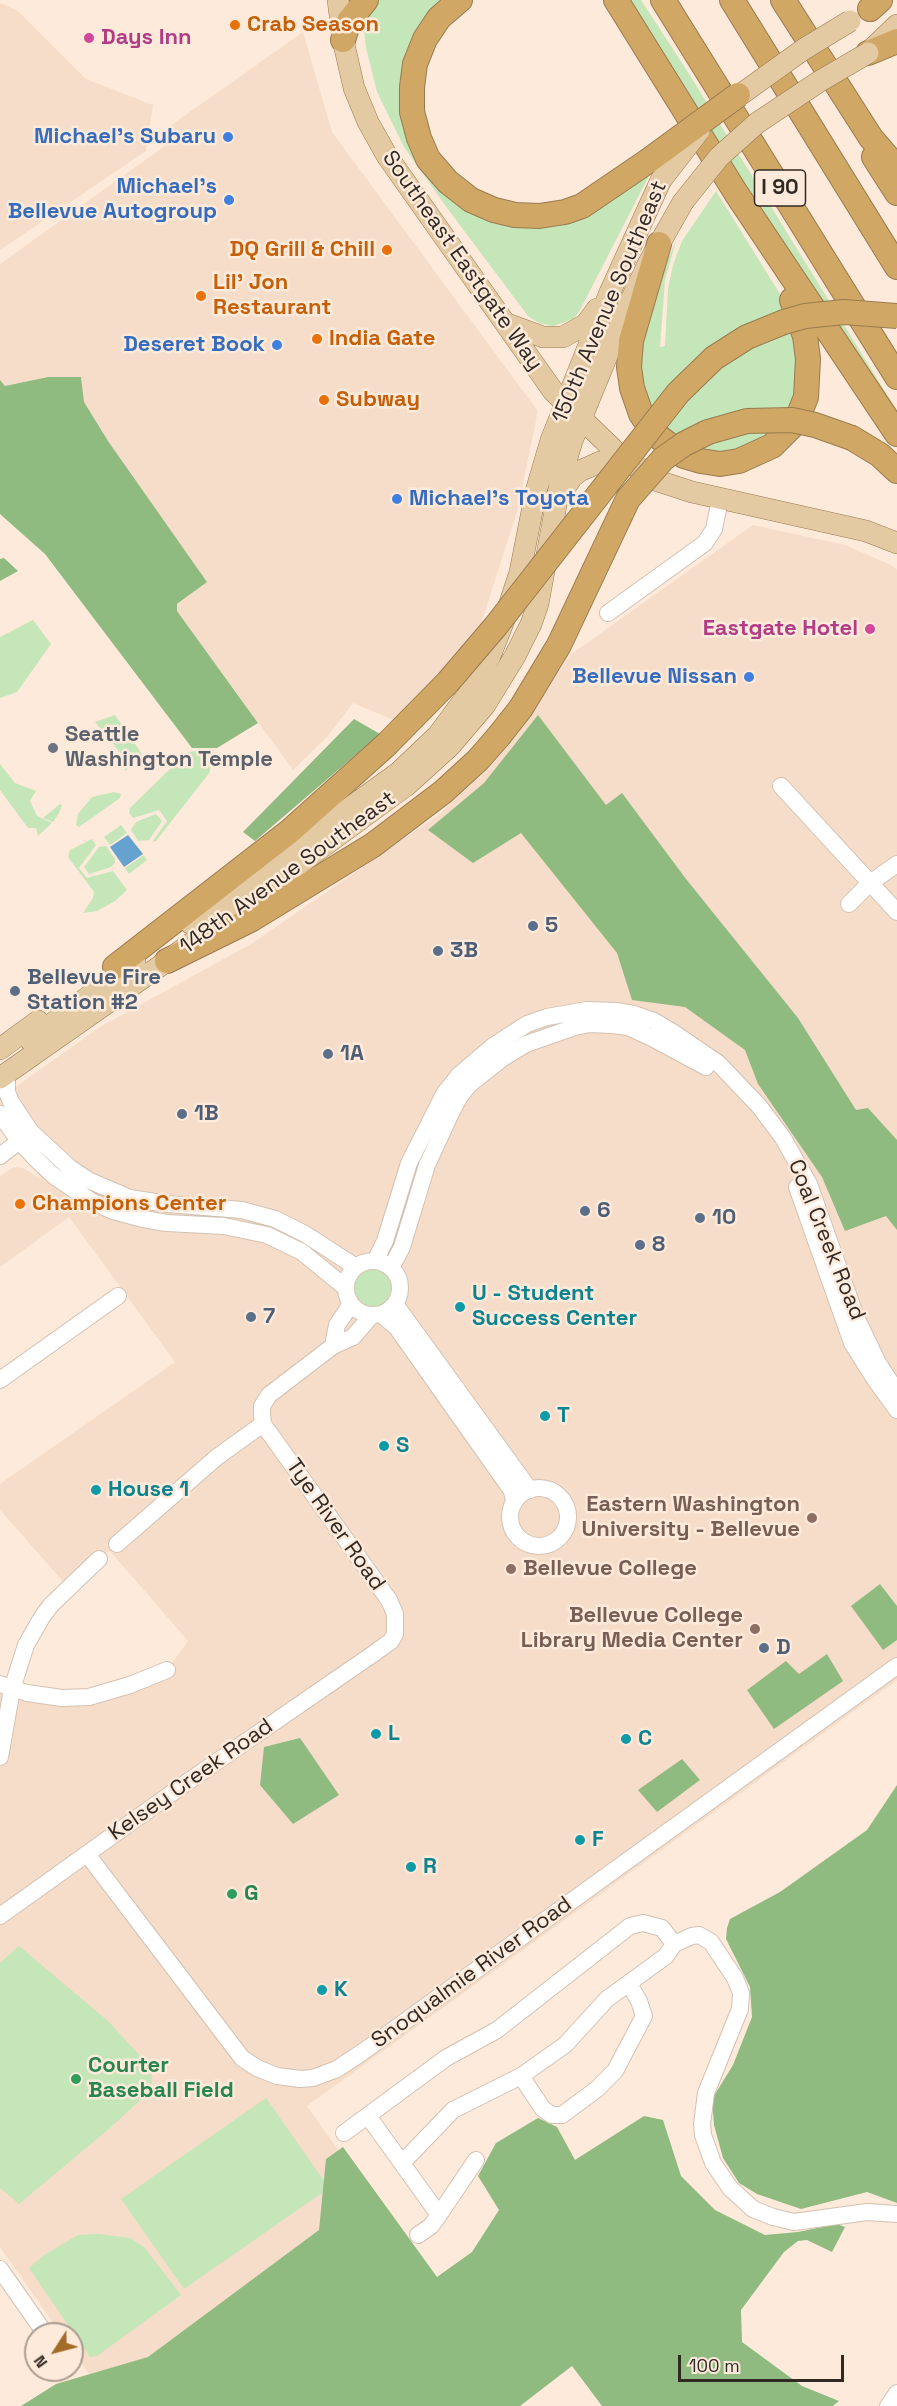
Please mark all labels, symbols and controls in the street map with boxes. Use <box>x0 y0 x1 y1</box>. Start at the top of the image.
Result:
place label: Crab Season <box>247 12 379 38</box>
marker: Crab Season <box>228 18 242 32</box>
place label: Days Inn <box>101 25 192 51</box>
marker: Days Inn <box>82 31 96 45</box>
place label: Michael's Subaru <box>34 124 216 150</box>
marker: Michael's Subaru <box>221 130 235 144</box>
street label: Southeast Eastgate Way <box>376 146 548 376</box>
road number: I 90 <box>754 170 806 206</box>
place label: Michael's Bellevue Autogroup <box>8 174 217 226</box>
street label: 150th Avenue Southeast <box>547 177 673 427</box>
marker: Michael's Bellevue Autogroup <box>222 193 236 207</box>
place label: DQ Grill & Chill <box>230 237 375 263</box>
marker: DQ Grill & Chill <box>380 243 394 257</box>
place label: Lil' Jon Restaurant <box>213 270 331 322</box>
marker: Lil' Jon Restaurant <box>194 289 208 303</box>
place label: India Gate <box>329 326 435 352</box>
place label: Deseret Book <box>123 332 265 358</box>
marker: India Gate <box>310 332 324 346</box>
marker: Deseret Book <box>270 338 284 352</box>
place label: Subway <box>336 387 420 413</box>
marker: Subway <box>317 393 331 407</box>
place label: Michael's Toyota <box>409 486 589 512</box>
marker: Michael's Toyota <box>390 492 404 506</box>
place label: Eastgate Hotel <box>703 616 858 642</box>
marker: Eastgate Hotel <box>863 622 877 636</box>
place label: Bellevue Nissan <box>572 664 737 690</box>
marker: Bellevue Nissan <box>742 670 756 684</box>
place label: Seattle Washington Temple <box>65 722 273 774</box>
marker: Seattle Washington Temple <box>46 741 60 755</box>
street label: 148th Avenue Southeast <box>175 786 401 960</box>
place label: 5 <box>545 913 558 939</box>
marker: 5 <box>526 919 540 933</box>
place label: 3B <box>450 938 478 964</box>
marker: 3B <box>431 944 445 958</box>
place label: Bellevue Fire Station #2 <box>27 965 161 1016</box>
marker: Bellevue Fire Station #2 <box>8 984 22 998</box>
place label: 1A <box>340 1041 364 1067</box>
marker: 1A <box>321 1047 335 1061</box>
place label: 1B <box>194 1101 219 1127</box>
marker: 1B <box>175 1107 189 1121</box>
street label: Coal Creek Road <box>782 1156 870 1324</box>
place label: Champions Center <box>32 1191 226 1217</box>
marker: Champions Center <box>13 1197 27 1211</box>
place label: 6 <box>597 1198 611 1224</box>
marker: 6 <box>578 1204 592 1218</box>
place label: 10 <box>712 1205 736 1231</box>
marker: 10 <box>693 1211 707 1225</box>
place label: 8 <box>652 1232 665 1258</box>
marker: 8 <box>633 1238 647 1252</box>
place label: U - Student Success Center <box>472 1281 637 1332</box>
marker: U - Student Success Center <box>453 1300 467 1314</box>
place label: 7 <box>263 1304 275 1330</box>
marker: 7 <box>244 1310 258 1324</box>
place label: T <box>557 1403 570 1429</box>
marker: T <box>538 1409 552 1423</box>
place label: S <box>396 1433 409 1459</box>
marker: S <box>377 1439 391 1453</box>
street label: Tye River Road <box>280 1454 390 1596</box>
place label: House 1 <box>108 1477 189 1503</box>
marker: House 1 <box>89 1483 103 1497</box>
place label: Eastern Washington University - Bellevue <box>582 1492 800 1544</box>
marker: Eastern Washington University - Bellevue <box>805 1511 819 1525</box>
place label: Bellevue College <box>523 1556 697 1582</box>
marker: Bellevue College <box>504 1562 518 1576</box>
place label: Bellevue College Library Media Center <box>521 1603 743 1654</box>
marker: Bellevue College Library Media Center <box>748 1622 762 1636</box>
place label: D <box>776 1635 791 1661</box>
marker: D <box>757 1641 771 1655</box>
street label: Kelsey Creek Road <box>104 1713 278 1847</box>
place label: L <box>388 1721 400 1747</box>
place label: C <box>638 1726 652 1752</box>
marker: L <box>369 1727 383 1741</box>
marker: C <box>619 1732 633 1746</box>
place label: F <box>592 1827 604 1853</box>
marker: F <box>573 1833 587 1847</box>
place label: R <box>423 1854 437 1880</box>
marker: R <box>404 1860 418 1874</box>
place label: G <box>244 1881 259 1907</box>
marker: G <box>225 1887 239 1901</box>
street label: Snoqualmie River Road <box>367 1892 577 2054</box>
place label: K <box>334 1977 348 2003</box>
marker: K <box>315 1983 329 1997</box>
place label: Courter Baseball Field <box>88 2053 234 2104</box>
marker: Courter Baseball Field <box>69 2072 83 2086</box>
north arrow <box>24 2322 84 2382</box>
scale bar <box>681 2343 848 2381</box>
text: N <box>29 2351 52 2372</box>
text: 100 m <box>689 2354 740 2377</box>

